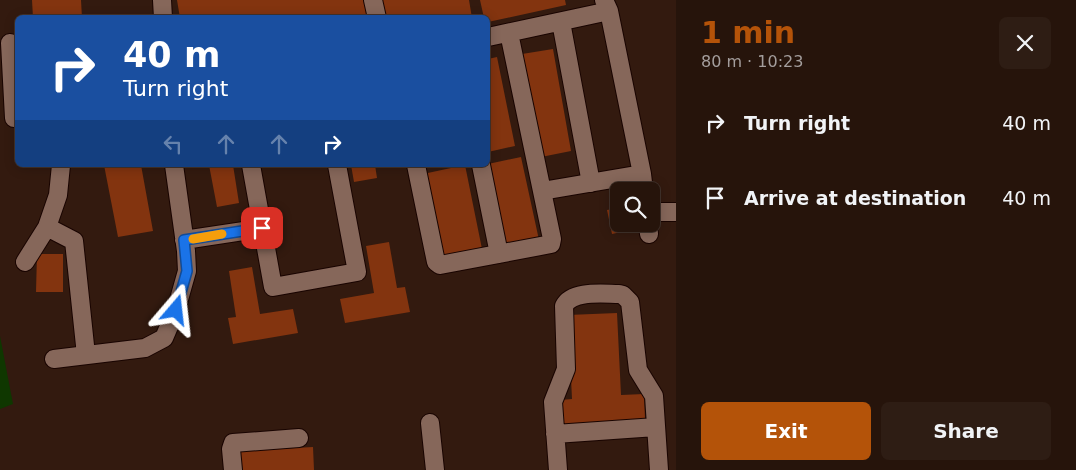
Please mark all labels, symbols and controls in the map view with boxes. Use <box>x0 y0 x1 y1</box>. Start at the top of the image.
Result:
text: 1 min <box>701 15 795 50</box>
button: close <box>999 17 1051 69</box>
icon: right <box>40 35 105 100</box>
text: 40 m <box>123 35 220 75</box>
text: 80 m · 10:23 <box>701 52 803 71</box>
text: Turn right <box>123 76 228 101</box>
icon: right <box>701 109 729 137</box>
text: Turn right <box>744 112 850 134</box>
text: 40 m <box>1002 112 1051 134</box>
icon: left <box>159 130 187 158</box>
icon: ahead <box>212 130 240 158</box>
icon: ahead <box>265 130 293 158</box>
icon: right <box>318 130 346 158</box>
map controls <box>610 182 660 232</box>
button: search <box>610 182 660 232</box>
icon: arrive <box>701 184 729 212</box>
text: Arrive at destination <box>744 187 966 209</box>
text: 40 m <box>1002 187 1051 209</box>
pin <box>241 207 283 249</box>
icon: arrive <box>248 214 276 242</box>
position arrow <box>149 283 201 335</box>
button: Exit <box>701 402 871 460</box>
button: Share <box>881 402 1051 460</box>

